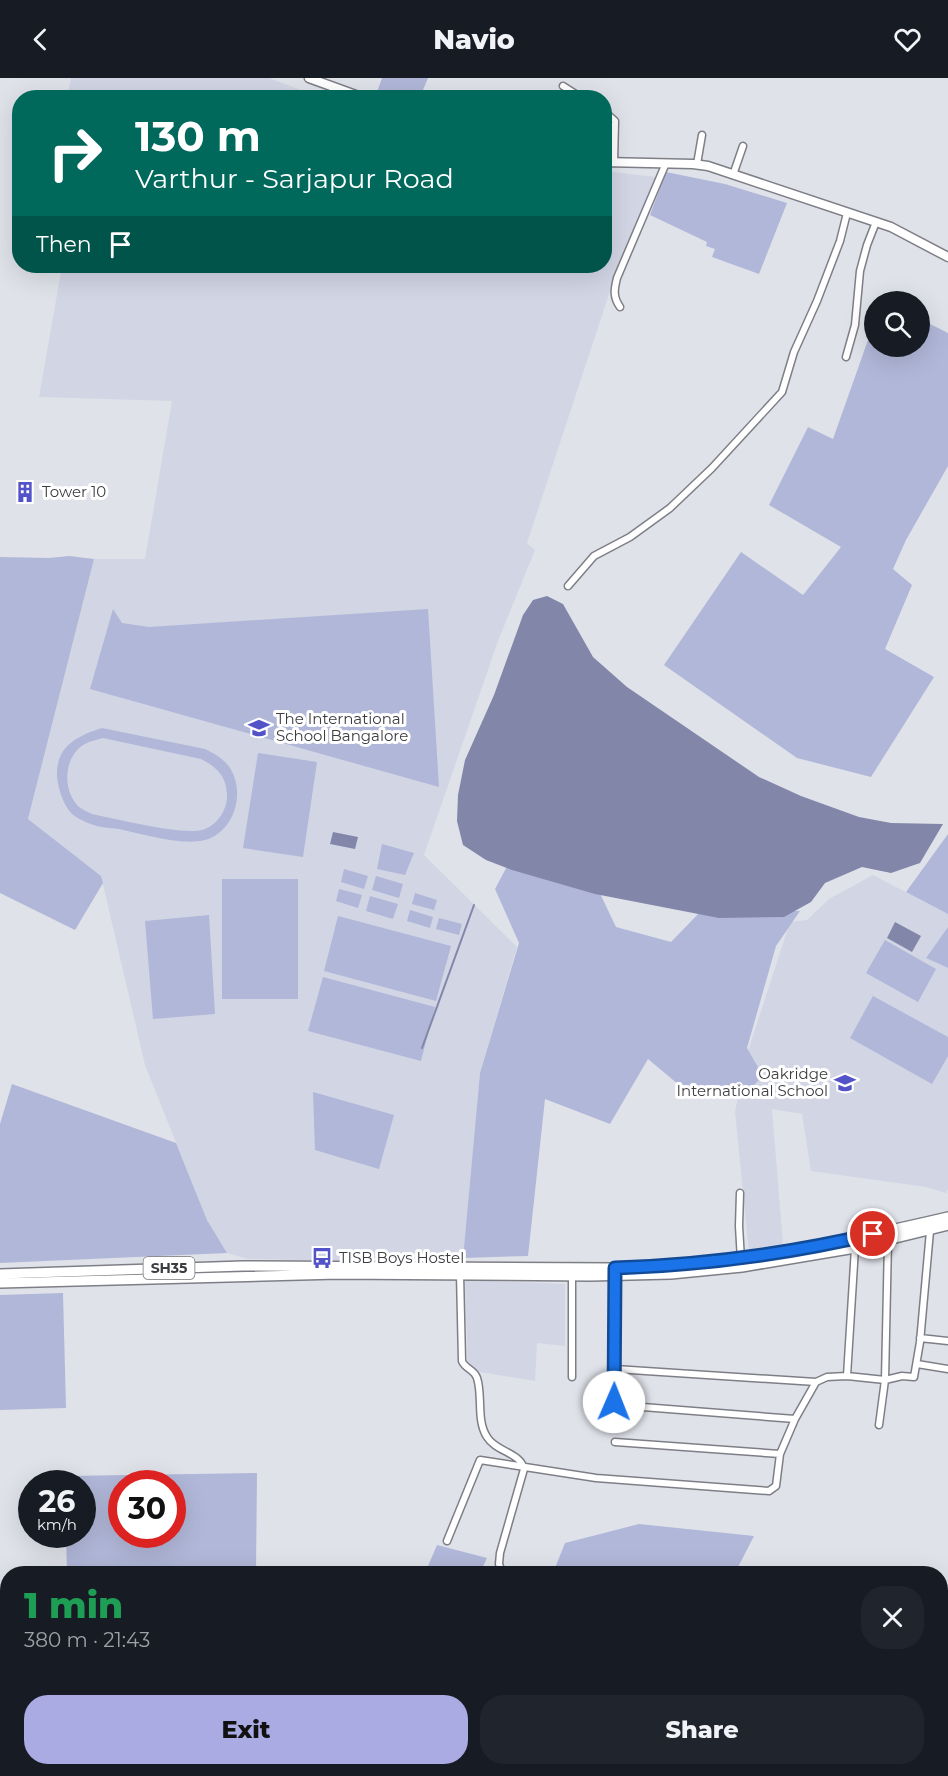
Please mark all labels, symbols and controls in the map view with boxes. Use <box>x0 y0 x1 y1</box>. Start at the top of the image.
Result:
icon: back <box>24 23 57 56</box>
text: Navio <box>433 23 515 56</box>
icon: heart <box>891 23 924 56</box>
text: 130 m <box>135 110 261 162</box>
icon: right <box>36 114 114 192</box>
text: Varthur - Sarjapur Road <box>135 162 454 195</box>
icon: arrive <box>104 228 137 261</box>
text: Then <box>36 231 92 258</box>
map controls <box>864 291 930 357</box>
button: search <box>864 291 930 357</box>
building icon: Tower 10 <box>13 480 37 504</box>
place label: Tower 10 <box>42 482 106 501</box>
place label: The International School Bangalore <box>276 709 408 745</box>
school or university icon: The International School Bangalore <box>247 716 271 740</box>
place label: Oakridge International School <box>677 1064 828 1100</box>
school or university icon: Oakridge International School <box>833 1071 857 1095</box>
pin <box>847 1208 898 1259</box>
icon: arrive <box>856 1217 889 1250</box>
bus stop icon: TISB Boys Hostel <box>310 1246 334 1270</box>
place label: TISB Boys Hostel <box>339 1248 464 1267</box>
road number: SH35 <box>144 1257 195 1279</box>
position arrow <box>582 1370 646 1434</box>
speed limit sign: 30 <box>108 1470 186 1548</box>
text: 26 <box>39 1483 75 1520</box>
text: km/h <box>37 1515 77 1534</box>
text: 1 min <box>24 1583 123 1627</box>
button: close <box>861 1586 924 1649</box>
text: 380 m · 21:43 <box>24 1628 150 1652</box>
button: Exit <box>24 1695 468 1764</box>
button: Share <box>480 1695 924 1764</box>

